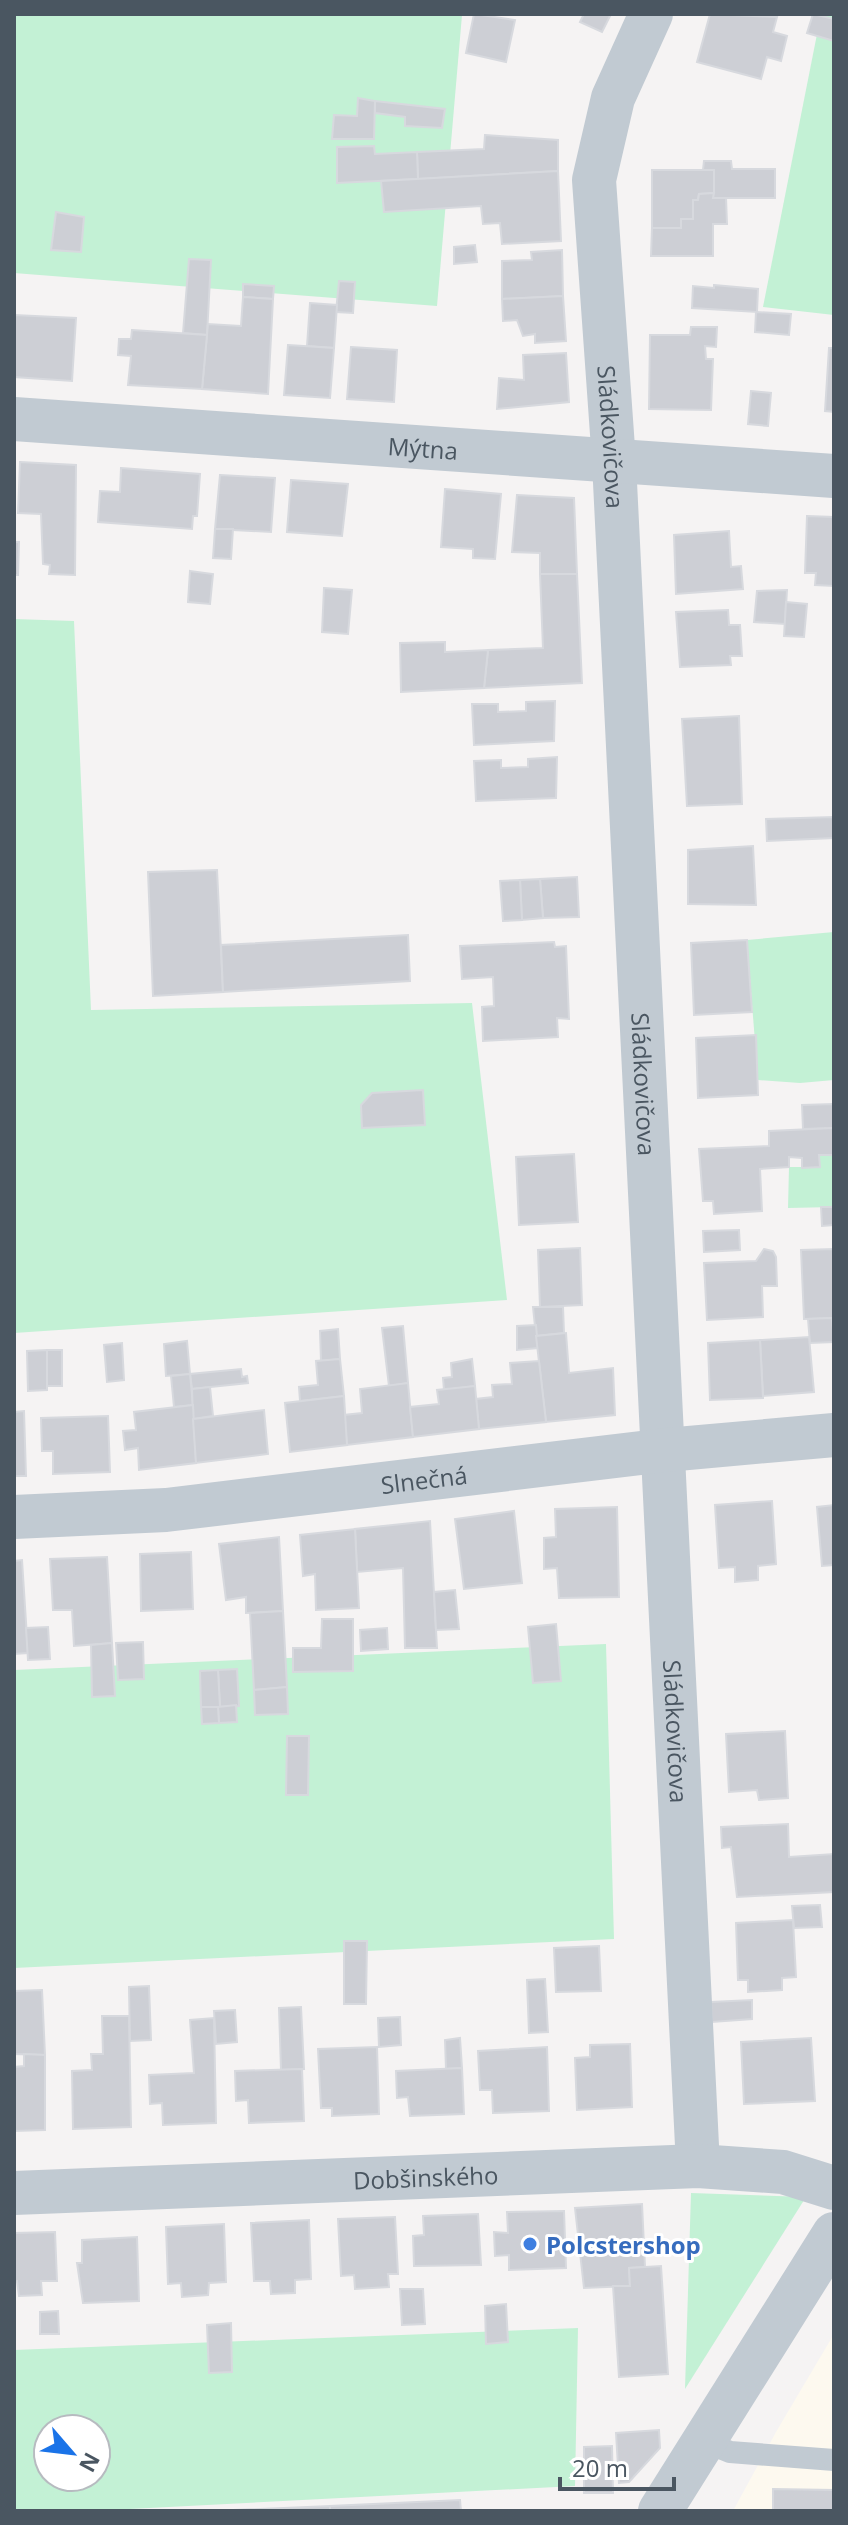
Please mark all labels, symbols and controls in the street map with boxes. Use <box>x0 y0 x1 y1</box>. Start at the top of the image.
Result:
street label: Sládkovičova <box>591 364 633 510</box>
street label: Mýtna <box>387 429 459 466</box>
street label: Sládkovičova <box>625 1012 665 1157</box>
street label: Slnečná <box>379 1457 469 1501</box>
street label: Sládkovičova <box>657 1659 697 1804</box>
street label: Dobšinského <box>352 2157 499 2196</box>
place label: Polcstershop <box>546 2228 701 2261</box>
marker: Polcstershop <box>521 2235 539 2253</box>
north arrow <box>32 2413 112 2493</box>
scale bar <box>560 2441 674 2491</box>
text: N <box>73 2448 108 2478</box>
text: 20 m <box>572 2451 628 2484</box>

